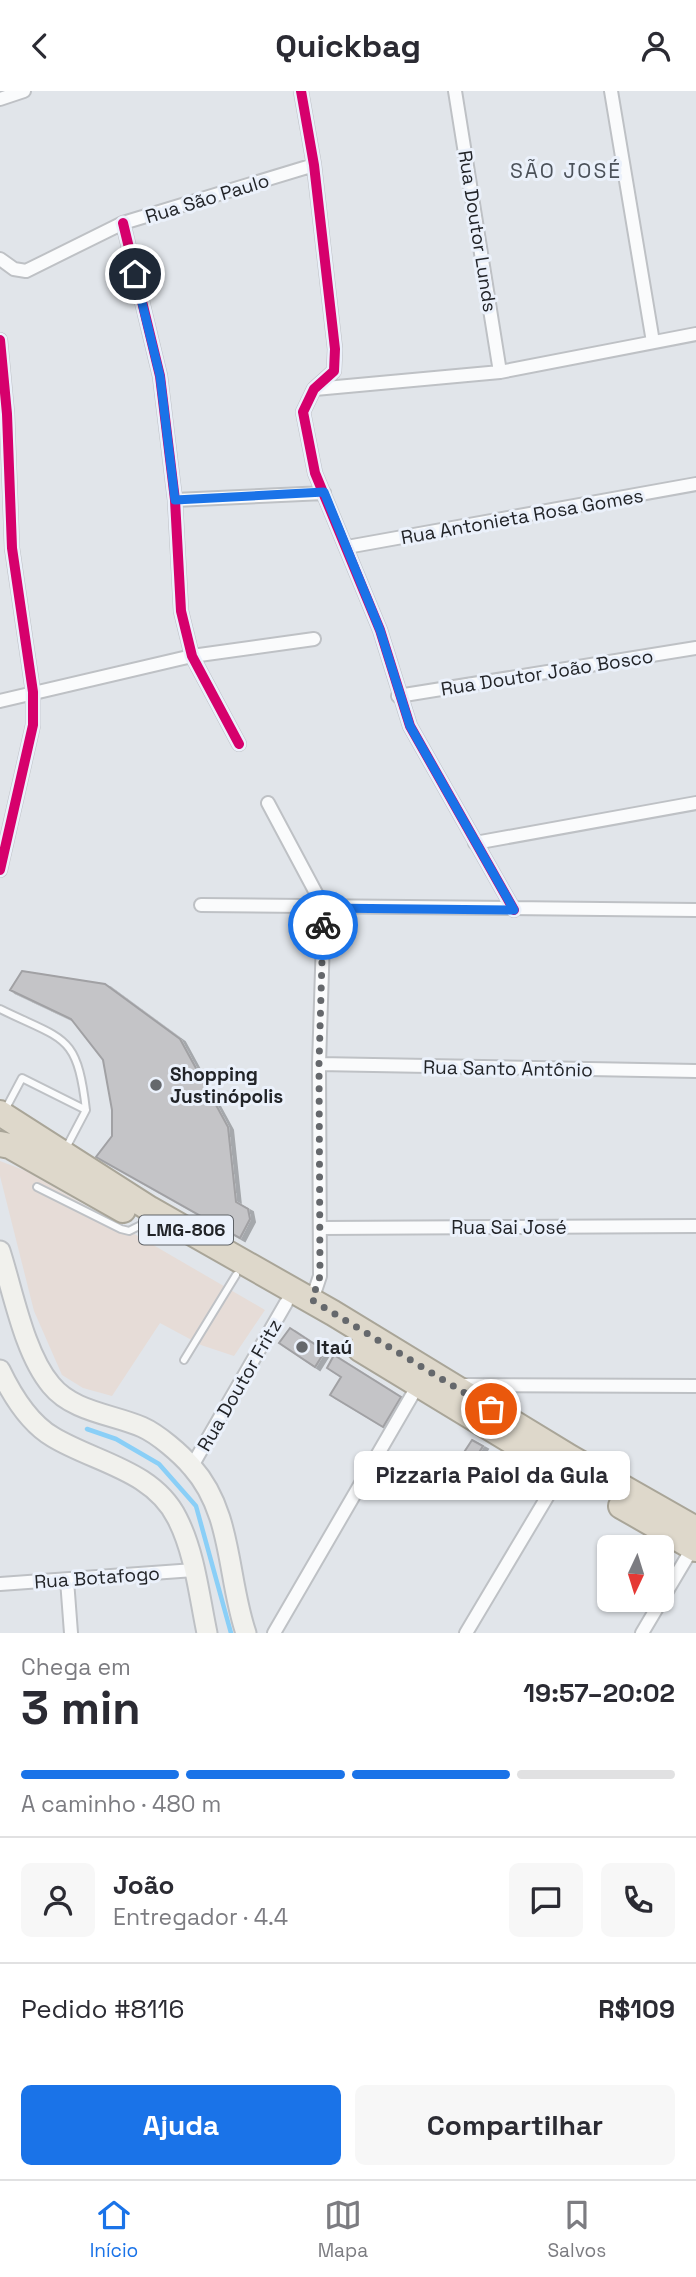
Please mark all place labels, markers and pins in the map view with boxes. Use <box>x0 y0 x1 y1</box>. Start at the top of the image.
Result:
pin <box>105 244 165 304</box>
place label: Shopping Justinópolis <box>170 1062 283 1109</box>
marker: Shopping Justinópolis <box>148 1077 164 1093</box>
place label: Itaú <box>316 1335 352 1360</box>
marker: Itaú <box>294 1339 310 1355</box>
pin <box>461 1379 521 1439</box>
callout: Pizzaria Paiol da Gula <box>353 1451 629 1500</box>

